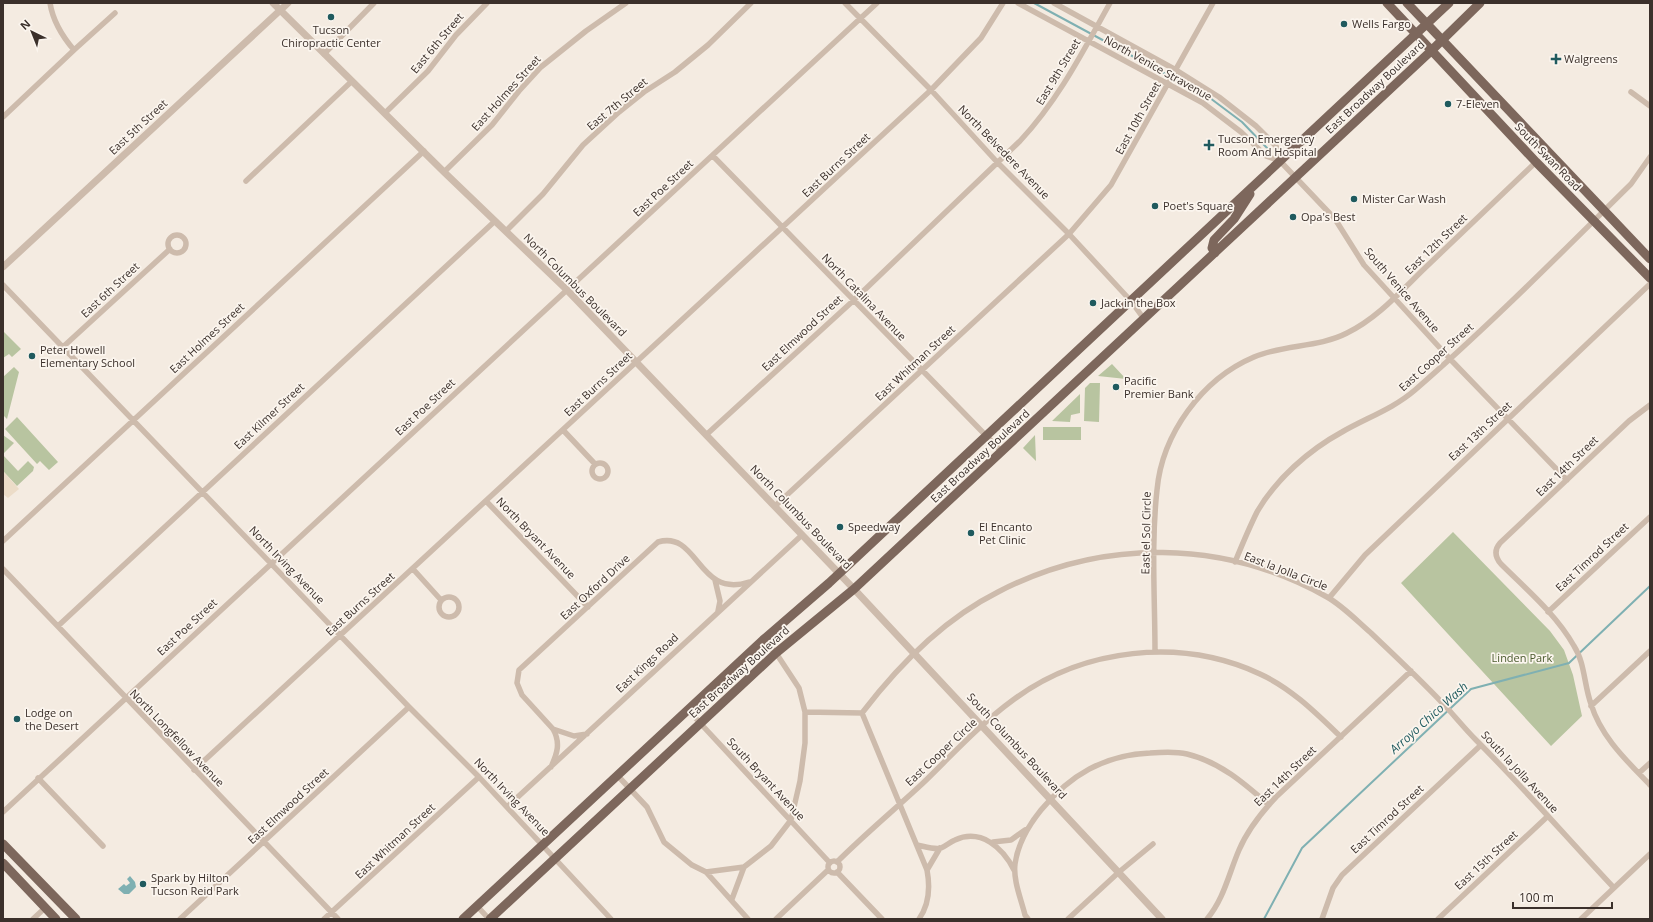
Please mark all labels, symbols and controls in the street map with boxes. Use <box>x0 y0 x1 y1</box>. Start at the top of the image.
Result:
street label: East 6th Street <box>407 9 466 76</box>
north arrow <box>12 12 52 52</box>
marker: Tucson Chiropractic Center <box>326 12 336 22</box>
text: N <box>16 16 33 33</box>
place label: Wells Fargo <box>1352 16 1411 31</box>
marker: Wells Fargo <box>1339 19 1349 29</box>
place label: Tucson Chiropractic Center <box>281 22 381 50</box>
street label: North Venice Stravenue <box>1102 32 1215 104</box>
street label: East 9th Street <box>1032 36 1083 108</box>
street label: East Broadway Boulevard <box>1322 37 1428 137</box>
place label: Walgreens <box>1564 51 1618 66</box>
street label: East Holmes Street <box>468 52 544 134</box>
marker: Walgreens <box>1551 54 1561 64</box>
street label: East 7th Street <box>583 74 650 133</box>
street label: East 10th Street <box>1111 79 1164 157</box>
street label: East 5th Street <box>105 96 170 158</box>
place label: 7-Eleven <box>1456 96 1499 111</box>
marker: 7-Eleven <box>1443 99 1453 109</box>
street label: North Belvedere Avenue <box>955 101 1053 202</box>
street label: South Swan Road <box>1512 119 1585 194</box>
street label: East Burns Street <box>798 129 873 200</box>
place label: Tucson Emergency Room And Hospital <box>1218 131 1317 159</box>
marker: Tucson Emergency Room And Hospital <box>1203 139 1215 151</box>
street label: East Poe Street <box>629 156 696 219</box>
place label: Mister Car Wash <box>1362 191 1446 206</box>
marker: Mister Car Wash <box>1349 194 1359 204</box>
place label: Poet's Square <box>1163 198 1233 213</box>
marker: Poet's Square <box>1150 201 1160 211</box>
place label: Opa's Best <box>1301 209 1355 224</box>
street label: East 12th Street <box>1401 210 1470 277</box>
marker: Opa's Best <box>1288 212 1298 222</box>
street label: North Columbus Boulevard <box>521 230 630 339</box>
street label: South Venice Avenue <box>1361 244 1443 335</box>
street label: North Catalina Avenue <box>819 250 910 343</box>
street label: East 6th Street <box>77 259 142 321</box>
street label: East Elmwood Street <box>758 291 845 374</box>
place label: Jack in the Box <box>1100 295 1176 310</box>
marker: Jack in the Box <box>1088 298 1098 308</box>
street label: East Holmes Street <box>166 299 247 376</box>
street label: East Cooper Street <box>1395 319 1476 394</box>
street label: East Whitman Street <box>871 321 958 404</box>
place label: Peter Howell Elementary School <box>40 342 135 370</box>
street label: East Burns Street <box>560 348 635 419</box>
marker: Peter Howell Elementary School <box>27 351 37 361</box>
place label: Pacific Premier Bank <box>1124 373 1194 401</box>
street label: East Poe Street <box>391 375 458 438</box>
street label: East Kilmer Street <box>230 379 307 452</box>
marker: Pacific Premier Bank <box>1111 382 1121 392</box>
street label: East 13th Street <box>1445 397 1514 464</box>
street label: East Broadway Boulevard <box>927 406 1033 506</box>
street label: East 14th Street <box>1532 432 1601 499</box>
street label: North Columbus Boulevard <box>747 461 855 572</box>
street label: East el Sol Circle <box>1137 491 1154 574</box>
street label: North Bryant Avenue <box>493 494 579 582</box>
place label: Speedway <box>848 519 900 534</box>
place label: El Encanto Pet Clinic <box>979 519 1033 547</box>
street label: East Timrod Street <box>1552 519 1631 594</box>
marker: Speedway <box>835 522 845 532</box>
street label: North Irving Avenue <box>246 523 328 607</box>
marker: El Encanto Pet Clinic <box>966 528 976 538</box>
street label: East la Jolla Circle <box>1242 548 1330 593</box>
street label: East Oxford Drive <box>557 550 633 623</box>
street label: East Burns Street <box>322 569 397 639</box>
street label: East Poe Street <box>153 595 220 658</box>
street label: East Broadway Boulevard <box>685 622 792 721</box>
street label: East Kings Road <box>612 630 681 696</box>
park label: Linden Park <box>1492 650 1553 665</box>
water label: Arroyo Chico Wash <box>1385 678 1471 758</box>
street label: North Longfellow Avenue <box>127 686 228 790</box>
street label: South Columbus Boulevard <box>964 689 1071 802</box>
place label: Lodge on the Desert <box>25 705 79 733</box>
marker: Lodge on the Desert <box>12 714 22 724</box>
street label: East Cooper Circle <box>902 714 980 789</box>
street label: South la Jolla Avenue <box>1478 727 1562 816</box>
street label: South Bryant Avenue <box>724 734 809 823</box>
street label: East 14th Street <box>1250 742 1319 809</box>
street label: North Irving Avenue <box>471 755 553 839</box>
street label: East Elmwood Street <box>244 764 331 847</box>
street label: East Timrod Street <box>1347 781 1426 856</box>
street label: East Whitman Street <box>351 799 438 882</box>
street label: East 15th Street <box>1451 826 1520 893</box>
place label: Spark by Hilton Tucson Reid Park <box>151 870 239 898</box>
marker: Spark by Hilton Tucson Reid Park <box>138 879 148 889</box>
scale bar <box>1513 884 1612 910</box>
text: 100 m <box>1519 889 1554 906</box>

